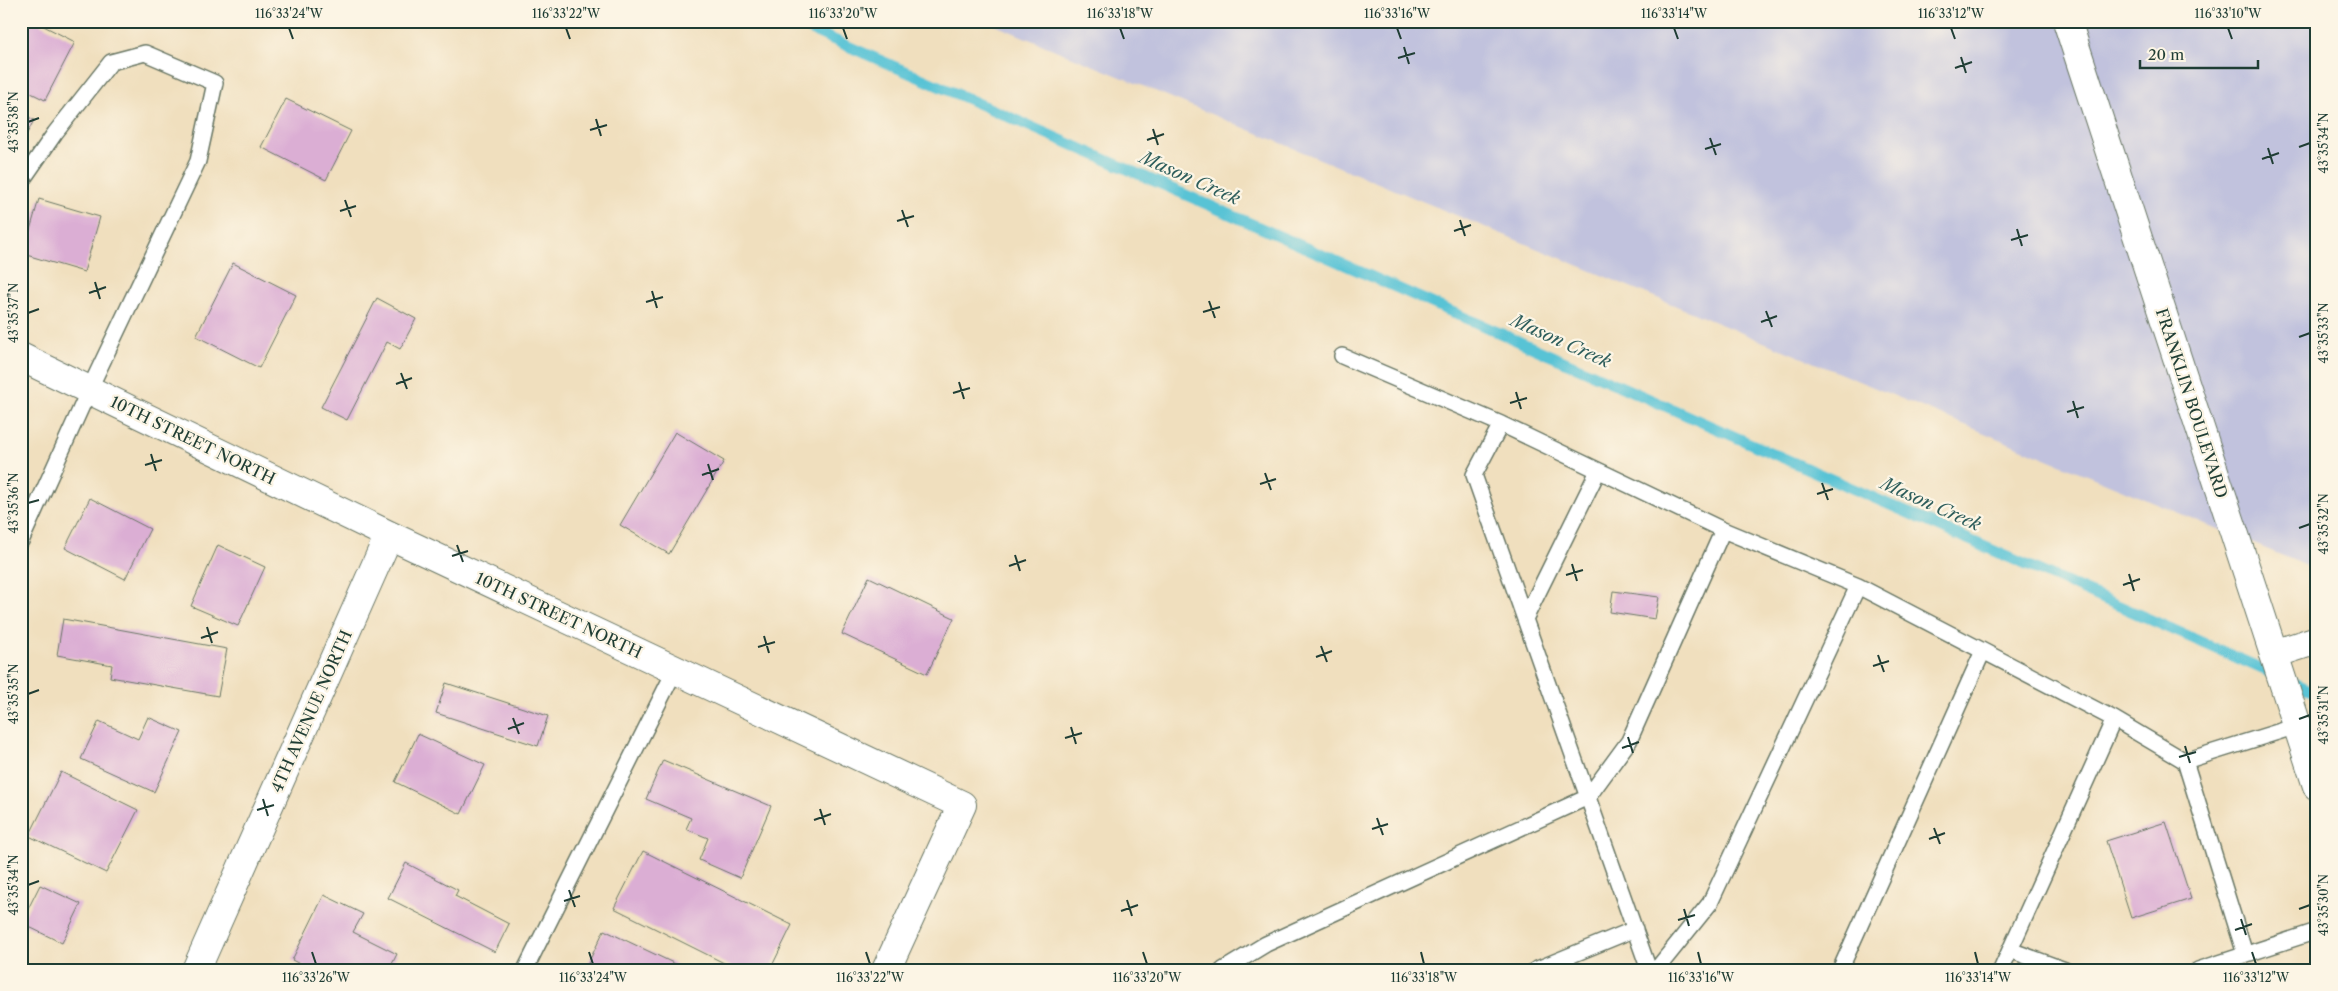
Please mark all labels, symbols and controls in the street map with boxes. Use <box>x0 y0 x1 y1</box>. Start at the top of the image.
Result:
text: 116°33'24"W <box>255 6 324 21</box>
text: 116°33'22"W <box>532 6 601 21</box>
text: 116°33'20"W <box>809 6 878 21</box>
text: 116°33'18"W <box>1087 6 1154 21</box>
text: 116°33'16"W <box>1364 6 1431 21</box>
text: 116°33'14"W <box>1641 6 1708 21</box>
text: 116°33'12"W <box>1918 6 1985 21</box>
text: 116°33'10"W <box>2195 6 2262 21</box>
scale bar <box>2140 38 2258 70</box>
text: 20 m <box>2148 45 2184 64</box>
text: 43°35'38"N <box>6 91 21 153</box>
text: 43°35'34"N <box>2316 112 2331 174</box>
water label: Mason Creek <box>1135 145 1244 210</box>
text: 43°35'37"N <box>6 283 21 343</box>
text: 43°35'33"N <box>2316 303 2331 363</box>
street label: FRANKLIN BOULEVARD <box>2152 305 2232 501</box>
water label: Mason Creek <box>1506 308 1615 373</box>
street label: 10TH STREET NORTH <box>107 391 279 489</box>
water label: Mason Creek <box>1876 471 1985 536</box>
text: 43°35'36"N <box>6 472 21 534</box>
text: 43°35'32"N <box>2316 493 2331 555</box>
street label: 10TH STREET NORTH <box>473 568 645 662</box>
street label: 4TH AVENUE NORTH <box>266 627 356 795</box>
text: 43°35'35"N <box>6 664 21 724</box>
text: 43°35'31"N <box>2316 685 2331 745</box>
text: 43°35'34"N <box>6 854 21 916</box>
text: 43°35'30"N <box>2316 874 2331 936</box>
text: 116°33'26"W <box>282 970 351 985</box>
text: 116°33'24"W <box>559 970 628 985</box>
text: 116°33'22"W <box>836 970 905 985</box>
text: 116°33'20"W <box>1113 970 1182 985</box>
text: 116°33'18"W <box>1391 970 1458 985</box>
text: 116°33'16"W <box>1668 970 1735 985</box>
text: 116°33'14"W <box>1945 970 2012 985</box>
text: 116°33'12"W <box>2223 970 2290 985</box>

